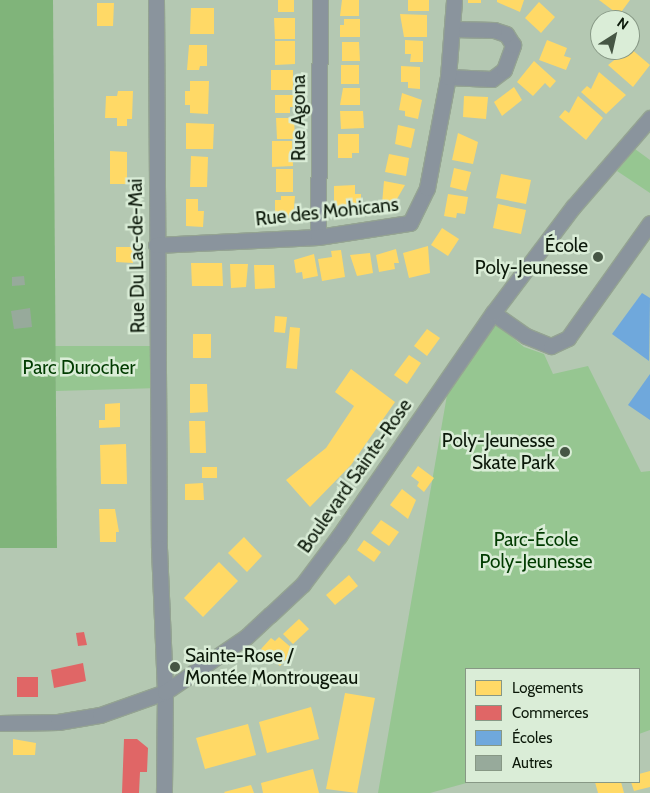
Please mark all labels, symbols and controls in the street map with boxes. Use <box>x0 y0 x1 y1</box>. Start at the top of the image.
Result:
north arrow <box>590 10 640 60</box>
text: N <box>614 13 632 34</box>
street label: Rue Agona <box>288 75 310 161</box>
street label: Rue Du Lac-de-Mai <box>124 179 150 333</box>
street label: Rue des Mohicans <box>254 193 400 231</box>
place label: École Poly-Jeunesse <box>475 235 588 279</box>
marker: École Poly-Jeunesse <box>592 251 604 263</box>
park label: Parc Durocher <box>23 357 135 379</box>
street label: Boulevard Sainte-Rose <box>293 395 417 557</box>
place label: Poly-Jeunesse Skate Park <box>442 430 555 474</box>
marker: Poly-Jeunesse Skate Park <box>559 446 571 458</box>
park label: Parc-École Poly-Jeunesse <box>479 529 593 573</box>
place label: Sainte-Rose / Montée Montrougeau <box>185 645 358 689</box>
marker: Sainte-Rose / Montée Montrougeau <box>169 661 181 673</box>
legend <box>465 668 640 783</box>
text: Logements <box>512 679 583 697</box>
text: Commerces <box>512 704 588 722</box>
text: Écoles <box>512 729 552 747</box>
text: Autres <box>512 754 552 772</box>

